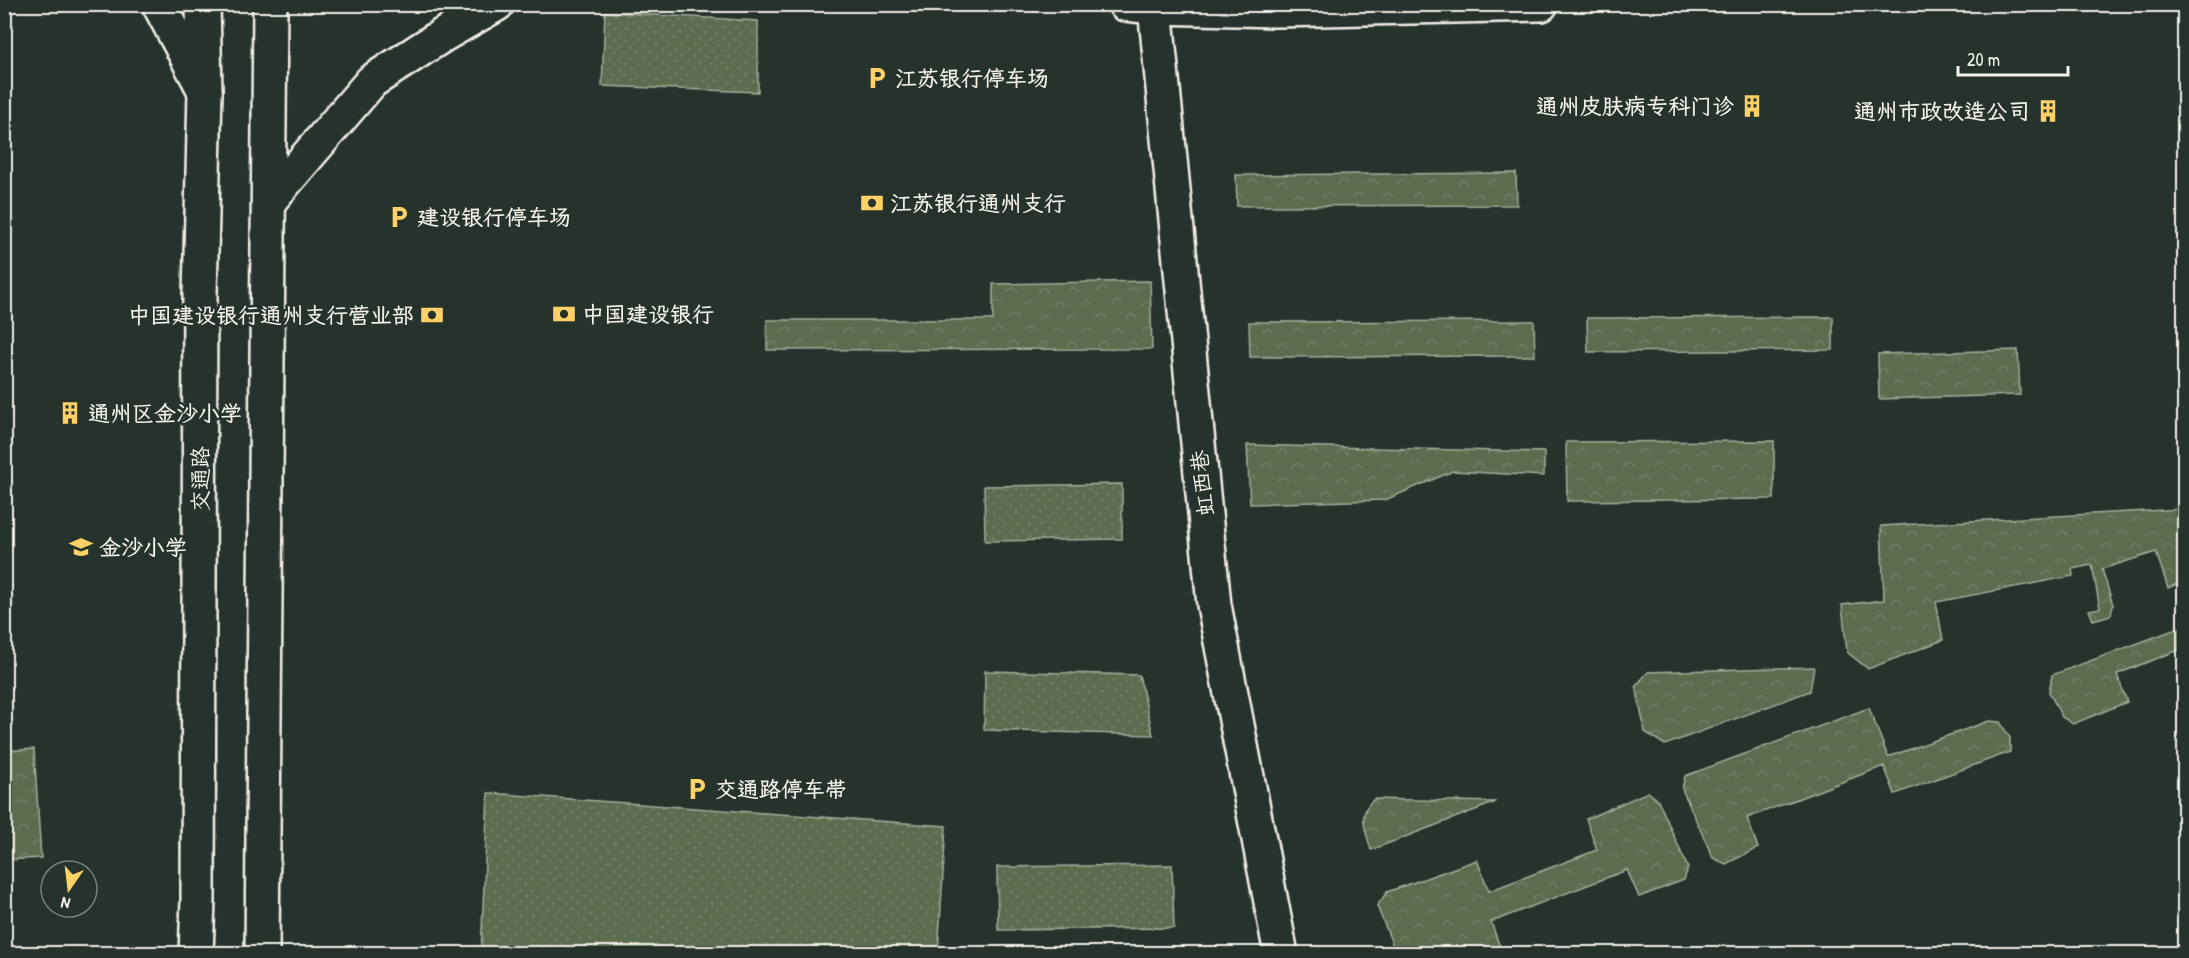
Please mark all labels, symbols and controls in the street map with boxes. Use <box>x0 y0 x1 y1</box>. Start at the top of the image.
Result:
scale bar <box>1958 39 2068 77</box>
text: 20 m <box>1967 47 2000 72</box>
place label: 江苏银行停车场 <box>895 63 1049 93</box>
parking icon: 江苏银行停车场 <box>864 65 890 91</box>
place label: 通州皮肤病专科门诊 <box>1536 91 1734 121</box>
building icon: 通州皮肤病专科门诊 <box>1739 93 1765 119</box>
place label: 通州市政改造公司 <box>1854 96 2030 126</box>
building icon: 通州市政改造公司 <box>2035 98 2061 124</box>
place label: 江苏银行通州支行 <box>890 188 1066 218</box>
bank icon: 江苏银行通州支行 <box>859 190 885 216</box>
place label: 建设银行停车场 <box>417 202 571 232</box>
parking icon: 建设银行停车场 <box>386 204 412 230</box>
place label: 中国建设银行 <box>582 299 714 329</box>
place label: 中国建设银行通州支行营业部 <box>128 300 414 330</box>
bank icon: 中国建设银行 <box>551 301 577 327</box>
bank icon: 中国建设银行通州支行营业部 <box>419 302 445 328</box>
place label: 通州区金沙小学 <box>88 398 242 428</box>
building icon: 通州区金沙小学 <box>57 400 83 426</box>
street label: 交通路 <box>185 446 215 512</box>
street label: 虹西巷 <box>1184 449 1220 517</box>
place label: 金沙小学 <box>99 532 187 562</box>
school or university icon: 金沙小学 <box>68 534 94 560</box>
place label: 交通路停车带 <box>715 774 847 804</box>
parking icon: 交通路停车带 <box>684 776 710 802</box>
north arrow <box>39 859 99 919</box>
text: N <box>58 892 72 915</box>

